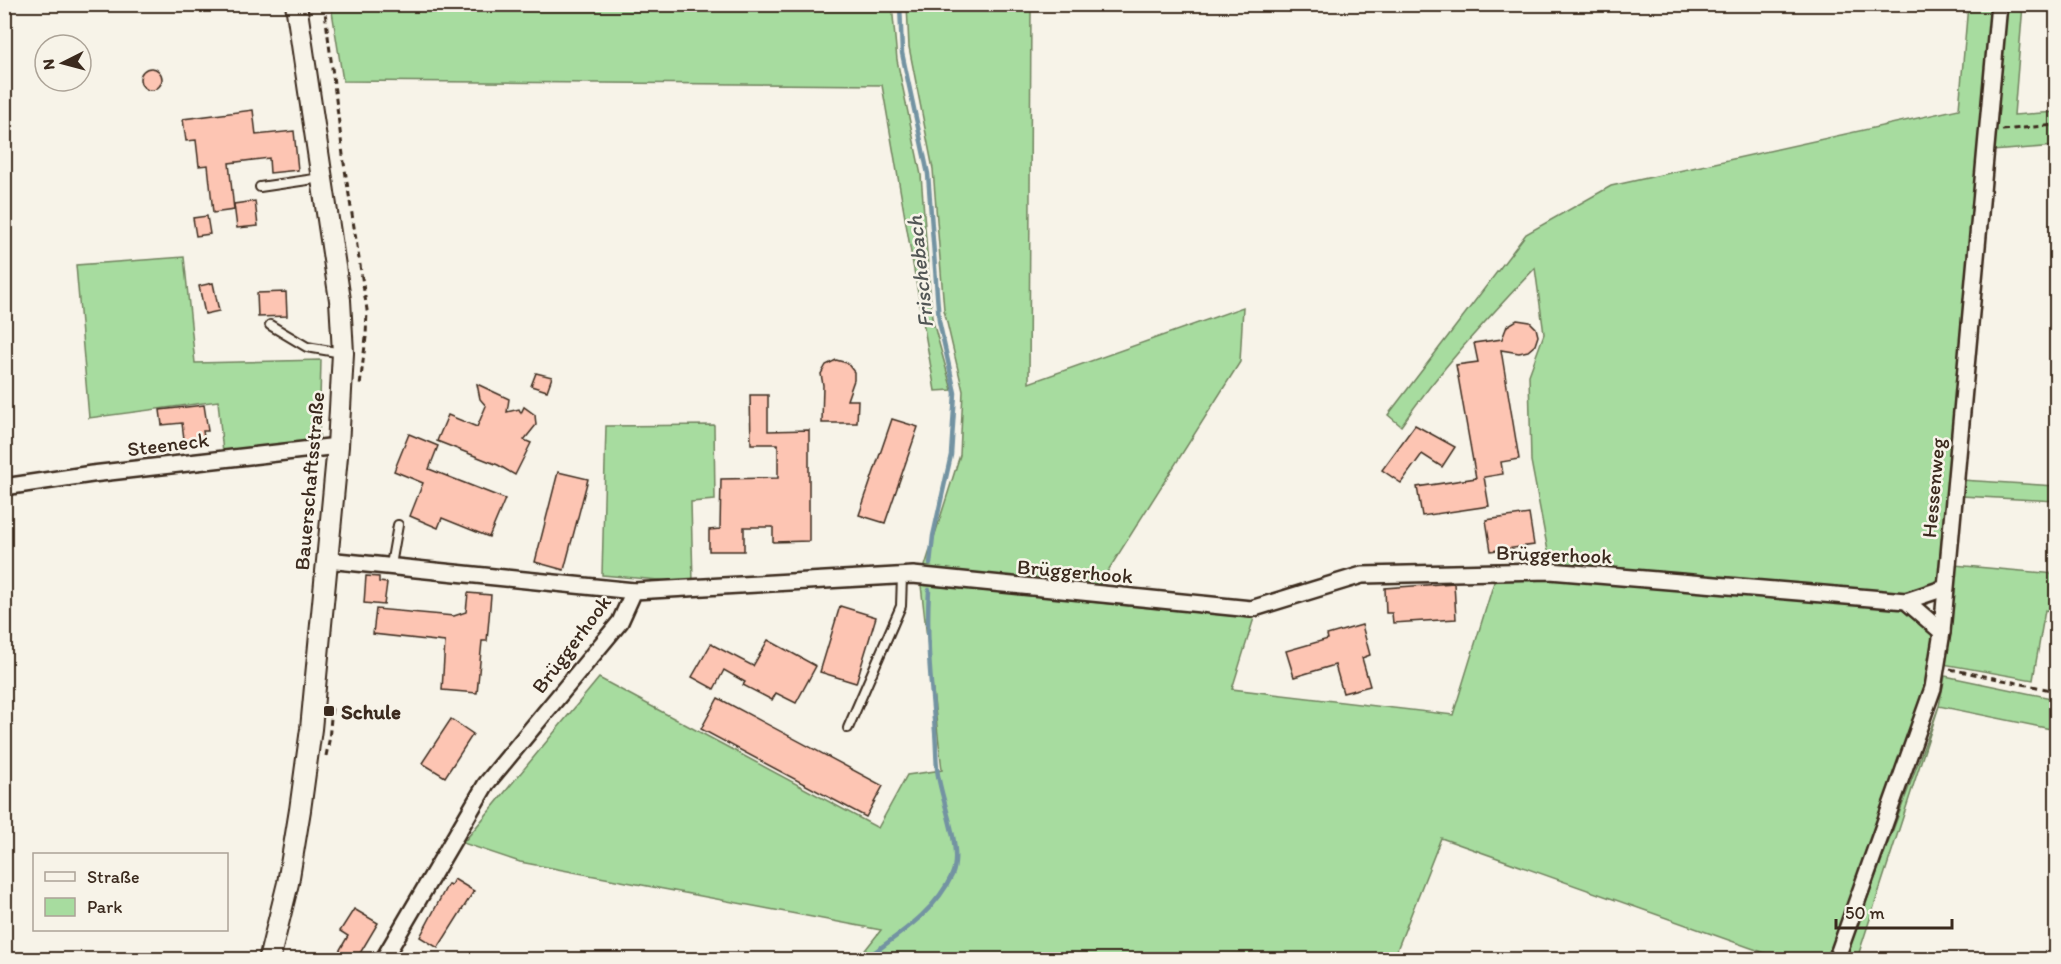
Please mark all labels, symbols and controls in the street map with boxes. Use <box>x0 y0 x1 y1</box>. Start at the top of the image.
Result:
north arrow <box>33 33 93 93</box>
text: N <box>39 58 59 71</box>
water label: Frischebach <box>901 214 939 330</box>
street label: Bauerschaftsstraße <box>289 391 329 571</box>
street label: Steeneck <box>126 427 210 461</box>
street label: Hessenweg <box>1916 437 1950 539</box>
street label: Brüggerhook <box>1495 539 1613 569</box>
street label: Brüggerhook <box>1016 553 1134 589</box>
street label: Brüggerhook <box>526 590 616 698</box>
place label: Schule <box>341 699 401 724</box>
marker: Schule <box>322 704 336 718</box>
legend <box>33 853 228 931</box>
text: Straße <box>87 866 140 888</box>
scale bar <box>1836 892 1952 930</box>
text: Park <box>87 896 122 918</box>
text: 50 m <box>1845 902 1885 924</box>

